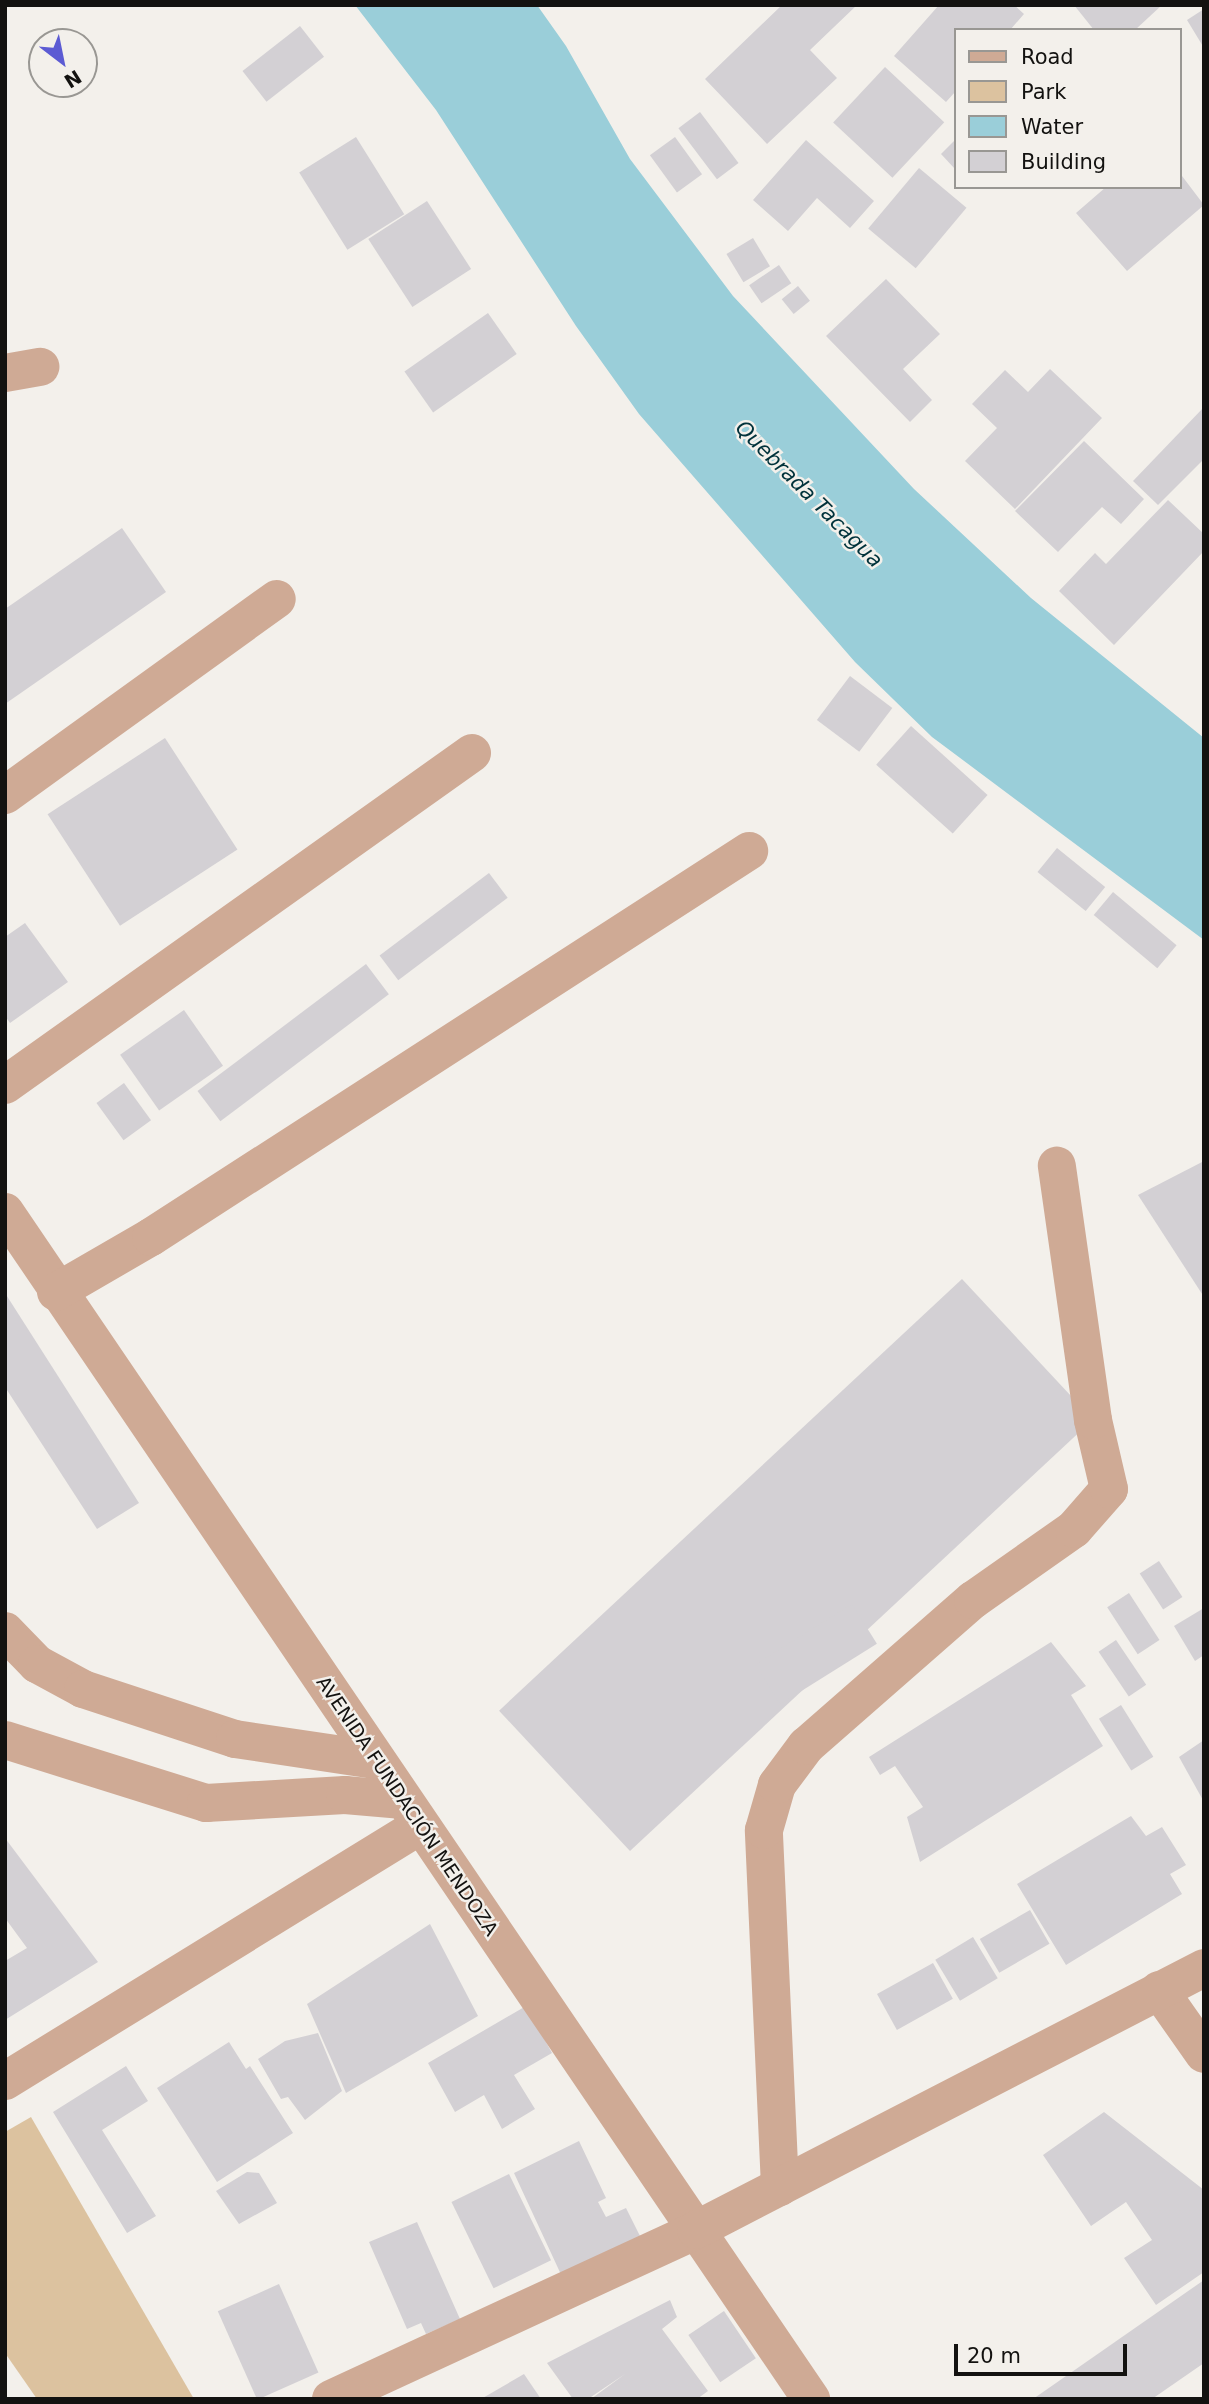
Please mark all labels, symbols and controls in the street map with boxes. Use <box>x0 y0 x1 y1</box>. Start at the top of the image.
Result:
north arrow <box>28 28 98 98</box>
legend <box>954 28 1181 189</box>
text: Road <box>1021 45 1074 69</box>
text: N <box>60 66 86 93</box>
text: Park <box>1021 80 1066 104</box>
text: Water <box>1021 115 1083 139</box>
text: Building <box>1021 150 1106 174</box>
water label: Quebrada Tacagua <box>730 415 888 573</box>
street label: AVENIDA FUNDACIÓN MENDOZA <box>311 1672 503 1940</box>
scale bar <box>957 2330 1130 2374</box>
text: 20 m <box>967 2344 1021 2368</box>

